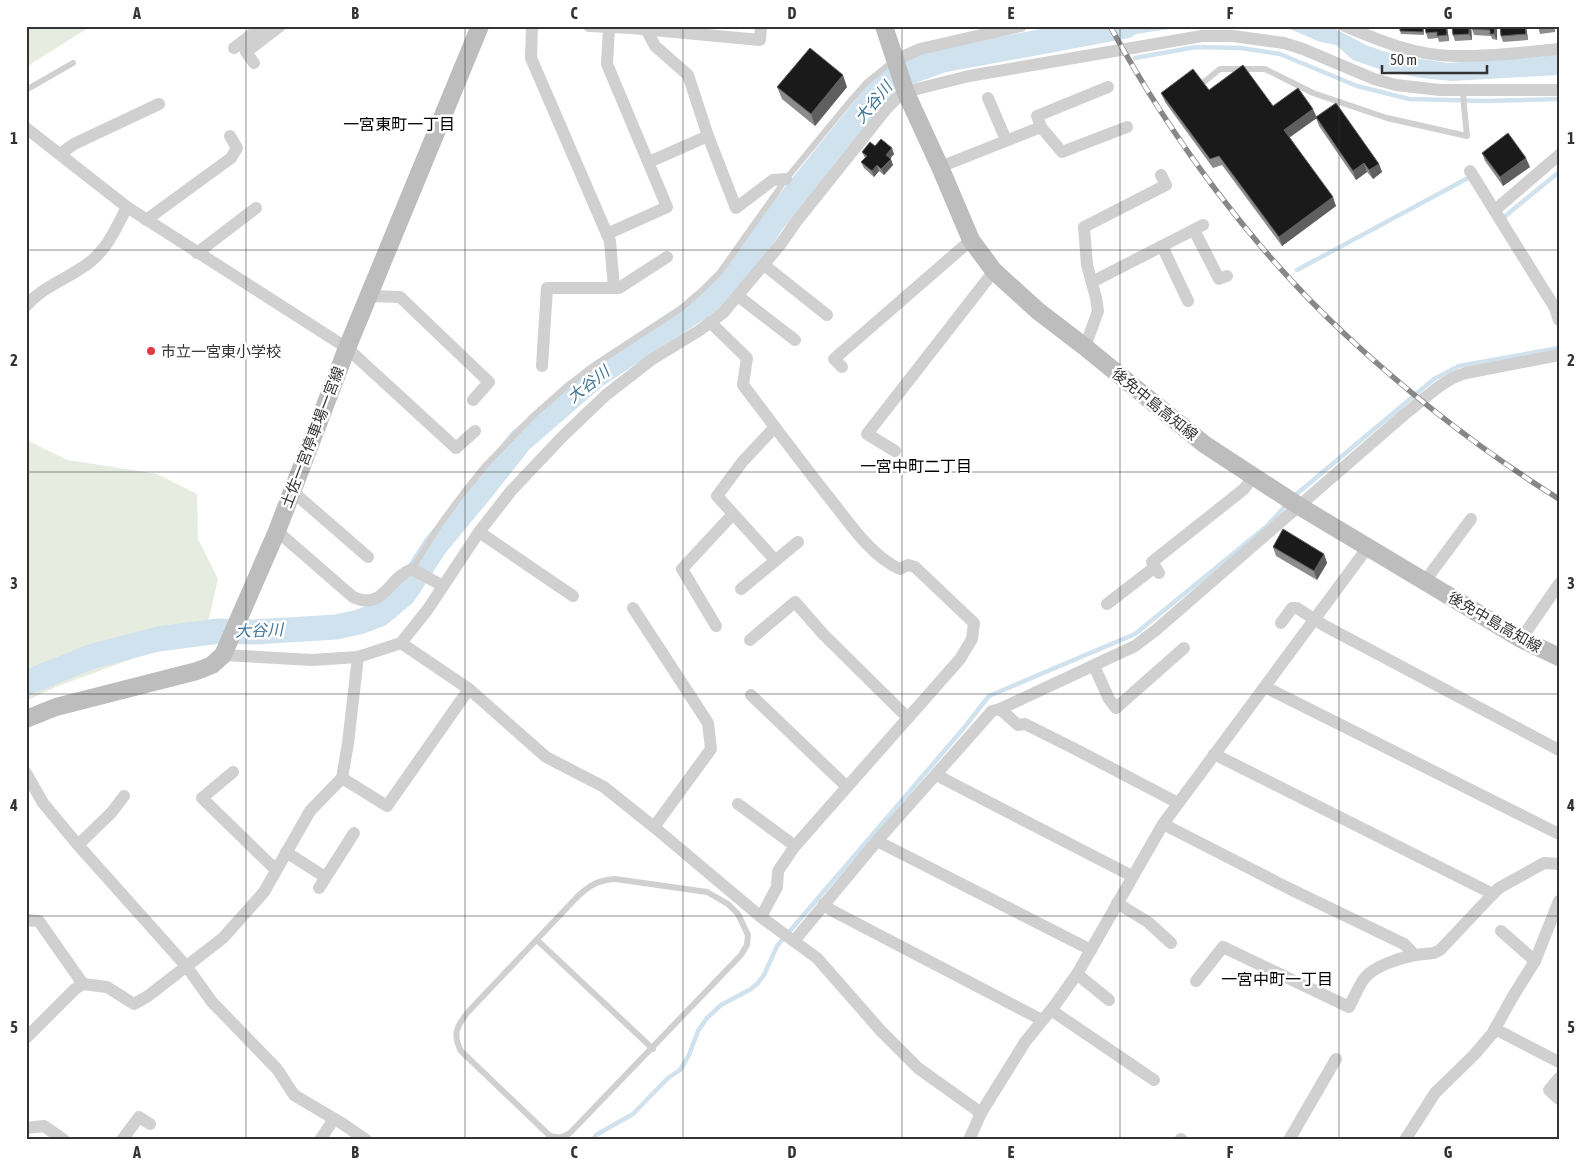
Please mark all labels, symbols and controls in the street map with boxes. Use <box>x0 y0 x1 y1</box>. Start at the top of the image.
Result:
text: A <box>132 4 141 22</box>
text: B <box>351 4 359 22</box>
text: C <box>570 4 578 22</box>
text: D <box>788 4 797 22</box>
text: E <box>1008 4 1015 22</box>
text: F <box>1227 4 1234 22</box>
text: G <box>1444 4 1453 22</box>
scale bar <box>1382 42 1488 74</box>
text: 50 m <box>1390 51 1417 68</box>
water label: 大谷川 <box>851 76 897 126</box>
district label: 一宮東町一丁目 <box>343 115 455 133</box>
text: 1 <box>10 129 18 147</box>
text: 1 <box>1567 129 1575 147</box>
place label: 市立一宮東小学校 <box>161 343 281 360</box>
marker: 市立一宮東小学校 <box>145 345 157 357</box>
text: 2 <box>10 351 18 369</box>
text: 2 <box>1567 351 1575 369</box>
water label: 大谷川 <box>564 361 614 406</box>
street label: 土佐一宮停車場一宮線 <box>277 364 347 510</box>
street label: 後免中島高知線 <box>1109 364 1201 444</box>
district label: 一宮中町二丁目 <box>860 457 972 475</box>
text: 3 <box>10 574 18 592</box>
text: 3 <box>1567 574 1575 592</box>
street label: 後免中島高知線 <box>1445 588 1545 656</box>
water label: 大谷川 <box>235 620 285 640</box>
text: 4 <box>9 796 18 814</box>
text: 4 <box>1566 796 1575 814</box>
district label: 一宮中町一丁目 <box>1221 970 1333 988</box>
text: 5 <box>10 1018 18 1036</box>
text: 5 <box>1567 1018 1575 1036</box>
text: A <box>132 1143 141 1161</box>
text: B <box>351 1143 359 1161</box>
text: C <box>570 1143 578 1161</box>
text: D <box>788 1143 797 1161</box>
text: E <box>1008 1143 1015 1161</box>
text: F <box>1227 1143 1234 1161</box>
text: G <box>1444 1143 1453 1161</box>

